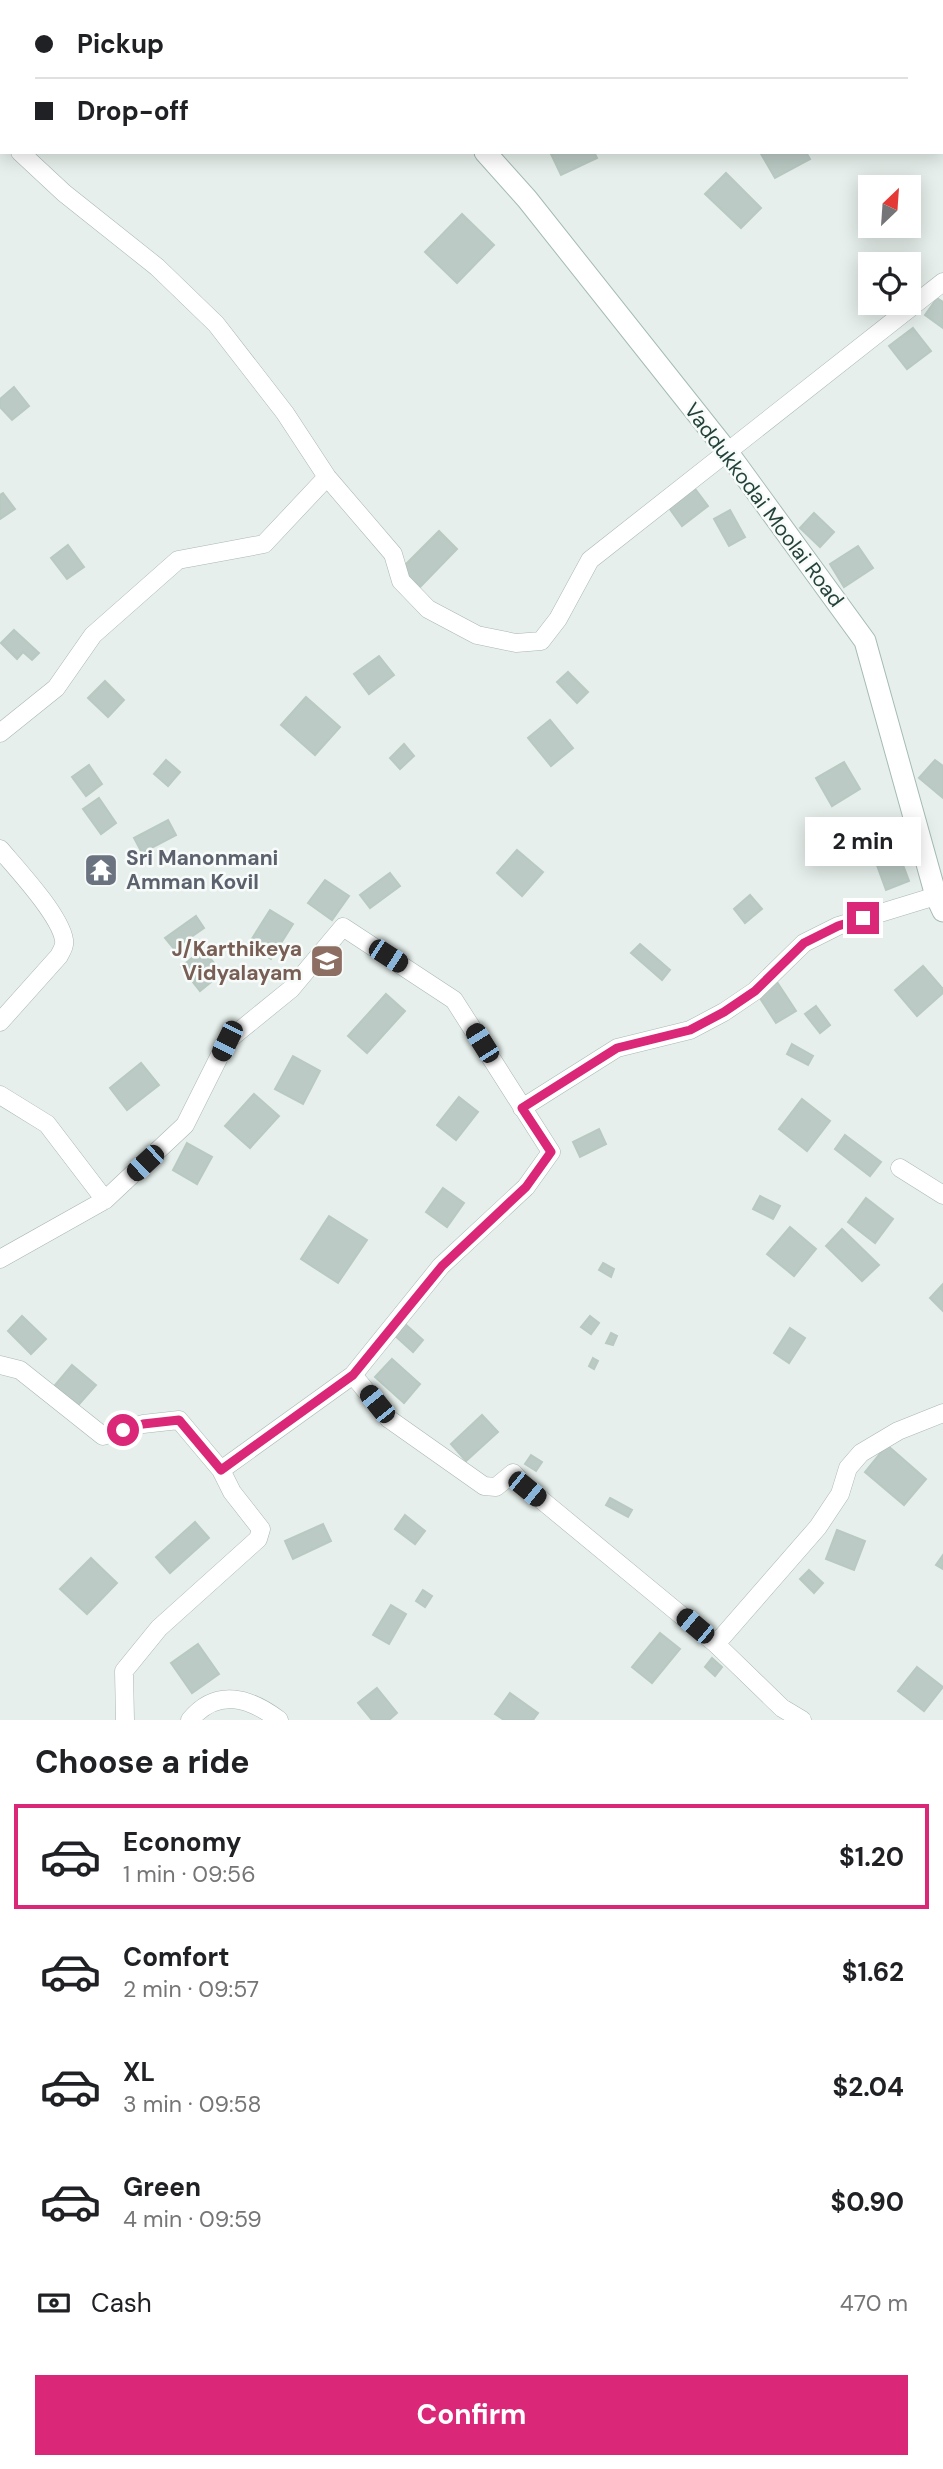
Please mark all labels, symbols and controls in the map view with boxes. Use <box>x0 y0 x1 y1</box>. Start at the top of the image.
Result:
text: Pickup <box>77 27 164 61</box>
text: Drop-off <box>77 94 189 128</box>
north arrow <box>858 175 920 238</box>
map controls <box>858 175 921 315</box>
button: locate <box>858 252 921 315</box>
street label: Vaddukkodai Moolai Road <box>678 397 850 613</box>
callout: 2 min <box>805 816 921 866</box>
text: 2 min <box>833 826 893 856</box>
place label: Sri Manonmani Amman Kovil <box>126 844 278 896</box>
temple icon: Sri Manonmani Amman Kovil <box>82 851 120 889</box>
route end <box>847 902 879 934</box>
place label: J/Karthikeya Vidyalayam <box>171 935 302 987</box>
car <box>365 936 412 976</box>
school or university icon: J/Karthikeya Vidyalayam <box>308 942 346 980</box>
car <box>209 1018 246 1064</box>
car <box>462 1020 503 1066</box>
car <box>123 1141 168 1185</box>
car <box>356 1381 399 1427</box>
route start <box>107 1414 139 1446</box>
car <box>505 1468 550 1510</box>
car <box>673 1604 718 1648</box>
text: Choose a ride <box>35 1741 250 1783</box>
icon: car <box>39 1825 102 1888</box>
text: Economy <box>123 1825 241 1859</box>
text: $1.20 <box>839 1840 904 1874</box>
text: 1 min · 09:56 <box>123 1859 256 1889</box>
icon: car <box>39 1940 102 2003</box>
text: Comfort <box>123 1940 229 1974</box>
text: $1.62 <box>842 1955 904 1989</box>
text: 2 min · 09:57 <box>123 1974 259 2004</box>
icon: car <box>39 2055 102 2118</box>
text: XL <box>123 2055 155 2089</box>
text: $2.04 <box>833 2070 904 2104</box>
text: 3 min · 09:58 <box>123 2089 262 2119</box>
icon: car <box>39 2170 102 2233</box>
text: Green <box>123 2170 201 2204</box>
text: $0.90 <box>830 2185 904 2219</box>
text: 4 min · 09:59 <box>123 2204 262 2234</box>
icon: cash <box>35 2284 73 2322</box>
text: Cash <box>91 2286 152 2320</box>
text: 470 m <box>840 2288 908 2318</box>
button: Confirm <box>35 2375 908 2455</box>

